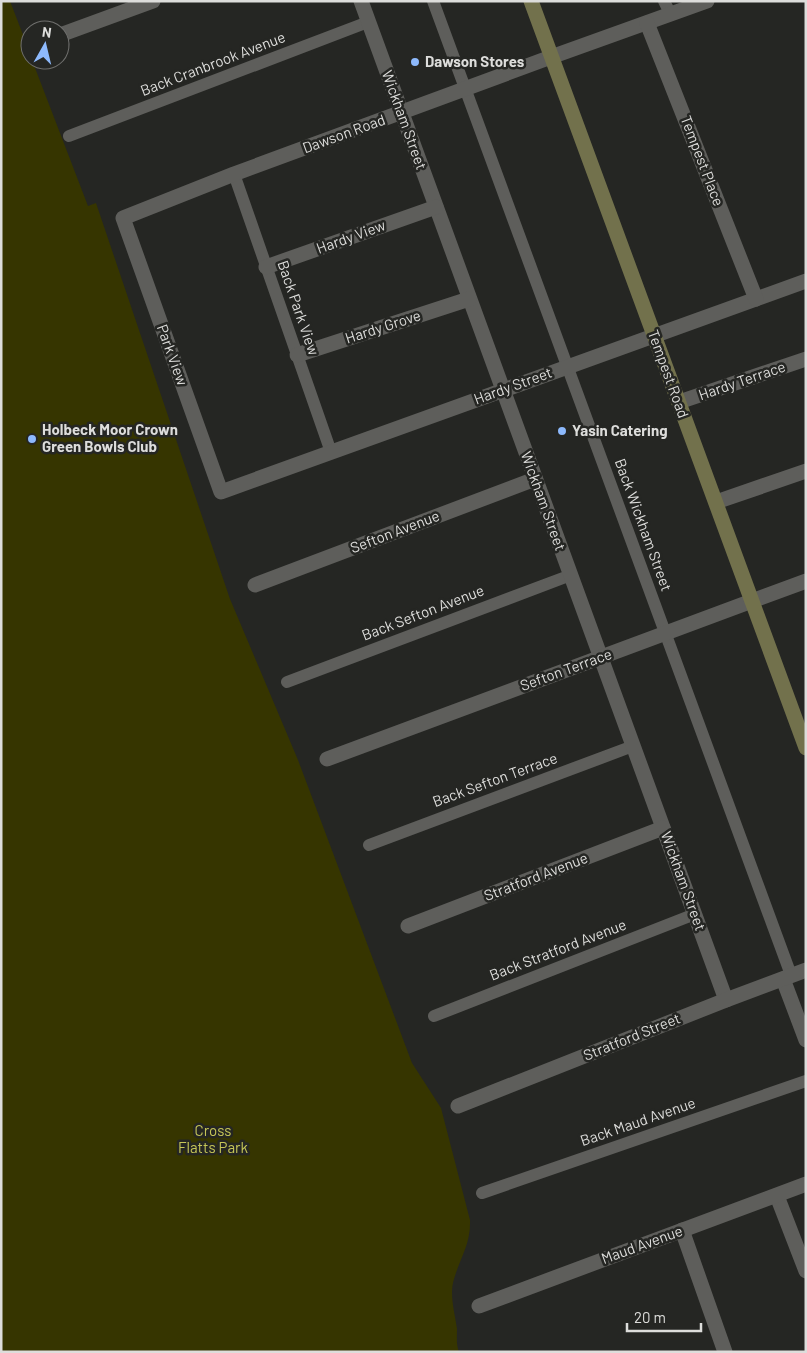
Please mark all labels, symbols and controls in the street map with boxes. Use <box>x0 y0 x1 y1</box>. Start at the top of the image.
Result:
north arrow <box>20 20 70 70</box>
text: N <box>41 23 53 41</box>
street label: Back Cranbrook Avenue <box>138 27 288 99</box>
place label: Dawson Stores <box>425 52 525 70</box>
marker: Dawson Stores <box>409 56 421 68</box>
street label: Wickham Street <box>379 68 431 172</box>
street label: Dawson Road <box>300 110 387 156</box>
street label: Tempest Place <box>677 113 728 208</box>
street label: Hardy View <box>314 215 388 257</box>
street label: Back Park View <box>274 258 324 358</box>
street label: Hardy Grove <box>343 305 423 347</box>
street label: Park View <box>154 322 192 388</box>
street label: Tempest Road <box>645 327 693 420</box>
street label: Hardy Terrace <box>696 357 788 403</box>
street label: Hardy Street <box>471 363 554 408</box>
place label: Holbeck Moor Crown Green Bowls Club <box>42 420 178 455</box>
place label: Yasin Catering <box>572 421 667 439</box>
marker: Yasin Catering <box>556 425 568 437</box>
marker: Holbeck Moor Crown Green Bowls Club <box>26 433 38 445</box>
street label: Wickham Street <box>518 449 570 553</box>
street label: Back Wickham Street <box>612 456 676 593</box>
street label: Sefton Avenue <box>347 506 442 556</box>
street label: Back Sefton Avenue <box>359 580 486 644</box>
street label: Sefton Terrace <box>517 644 614 694</box>
street label: Back Sefton Terrace <box>430 748 560 810</box>
street label: Wickham Street <box>658 829 710 933</box>
street label: Stratford Avenue <box>481 848 590 904</box>
street label: Back Stratford Avenue <box>487 915 629 983</box>
street label: Stratford Street <box>580 1008 683 1064</box>
street label: Back Maud Avenue <box>578 1093 698 1149</box>
park label: Cross Flatts Park <box>178 1121 249 1156</box>
street label: Maud Avenue <box>599 1221 685 1267</box>
scale bar <box>627 1300 701 1332</box>
text: 20 m <box>634 1308 666 1326</box>

